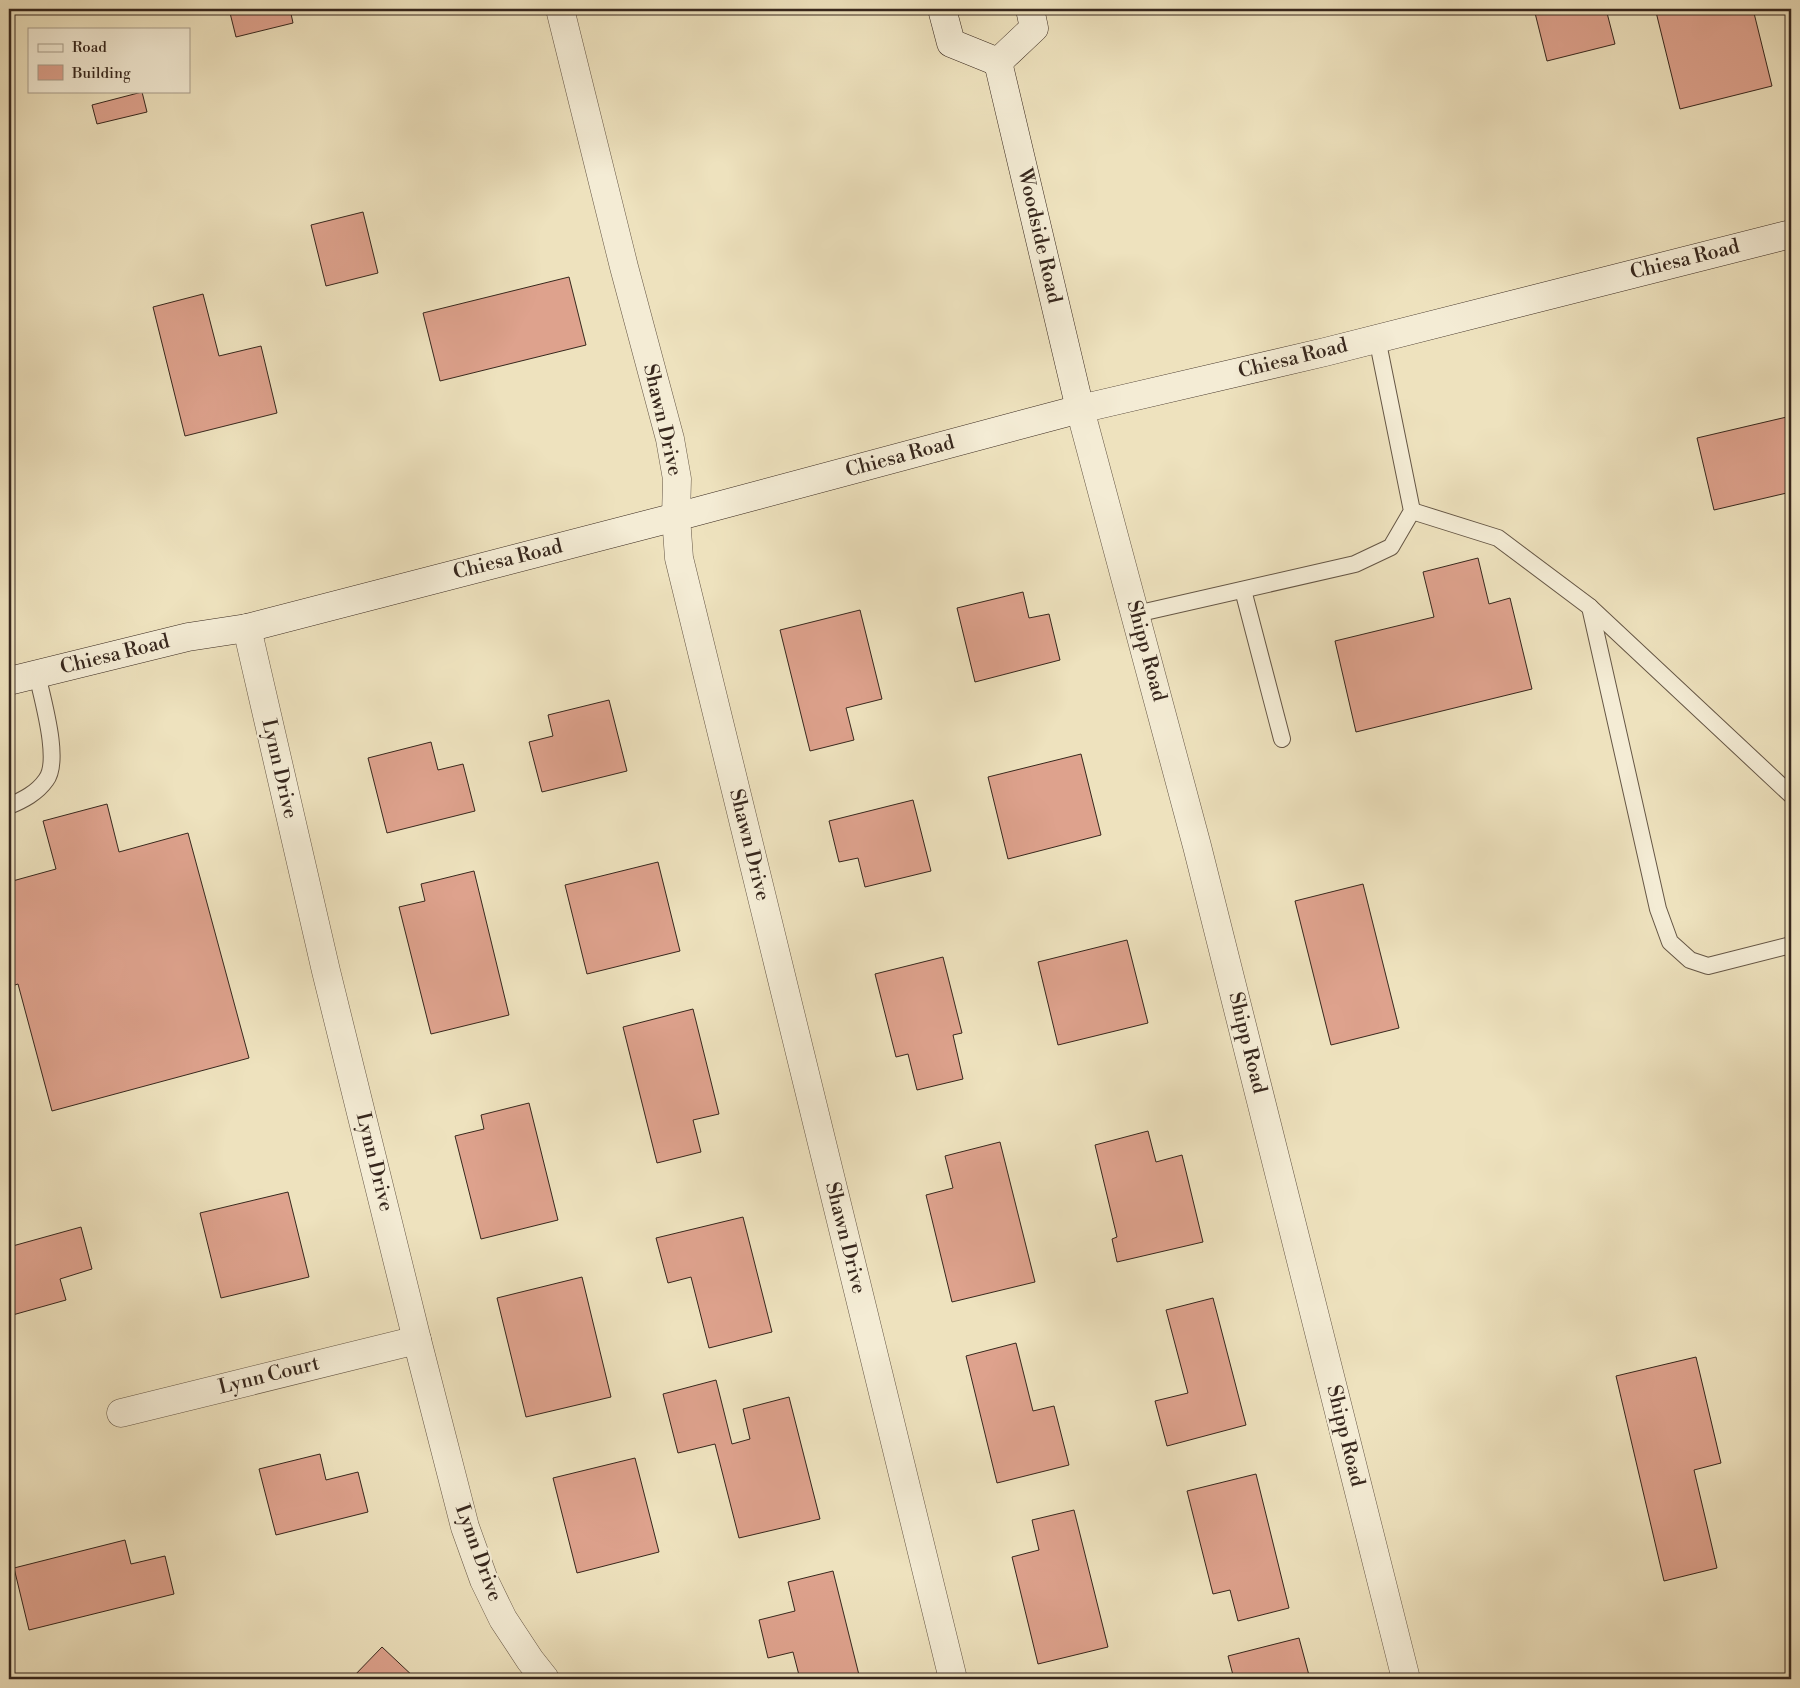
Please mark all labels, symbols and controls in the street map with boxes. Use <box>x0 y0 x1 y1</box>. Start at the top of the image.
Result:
legend <box>28 28 190 92</box>
text: Road <box>72 38 107 57</box>
text: Building <box>71 64 131 83</box>
street label: Woodside Road <box>1011 165 1067 307</box>
street label: Chiesa Road <box>1628 234 1743 286</box>
street label: Chiesa Road <box>1236 333 1351 385</box>
street label: Shawn Drive <box>637 362 687 478</box>
street label: Chiesa Road <box>843 430 958 484</box>
street label: Chiesa Road <box>451 534 566 586</box>
street label: Shipp Road <box>1121 598 1172 705</box>
street label: Chiesa Road <box>58 629 173 681</box>
street label: Lynn Drive <box>255 717 303 821</box>
street label: Shawn Drive <box>723 787 775 903</box>
street label: Shipp Road <box>1222 990 1272 1097</box>
street label: Lynn Drive <box>350 1110 398 1214</box>
street label: Shawn Drive <box>819 1180 871 1296</box>
street label: Lynn Court <box>216 1351 322 1401</box>
street label: Shipp Road <box>1320 1383 1370 1490</box>
street label: Lynn Drive <box>449 1501 507 1605</box>

